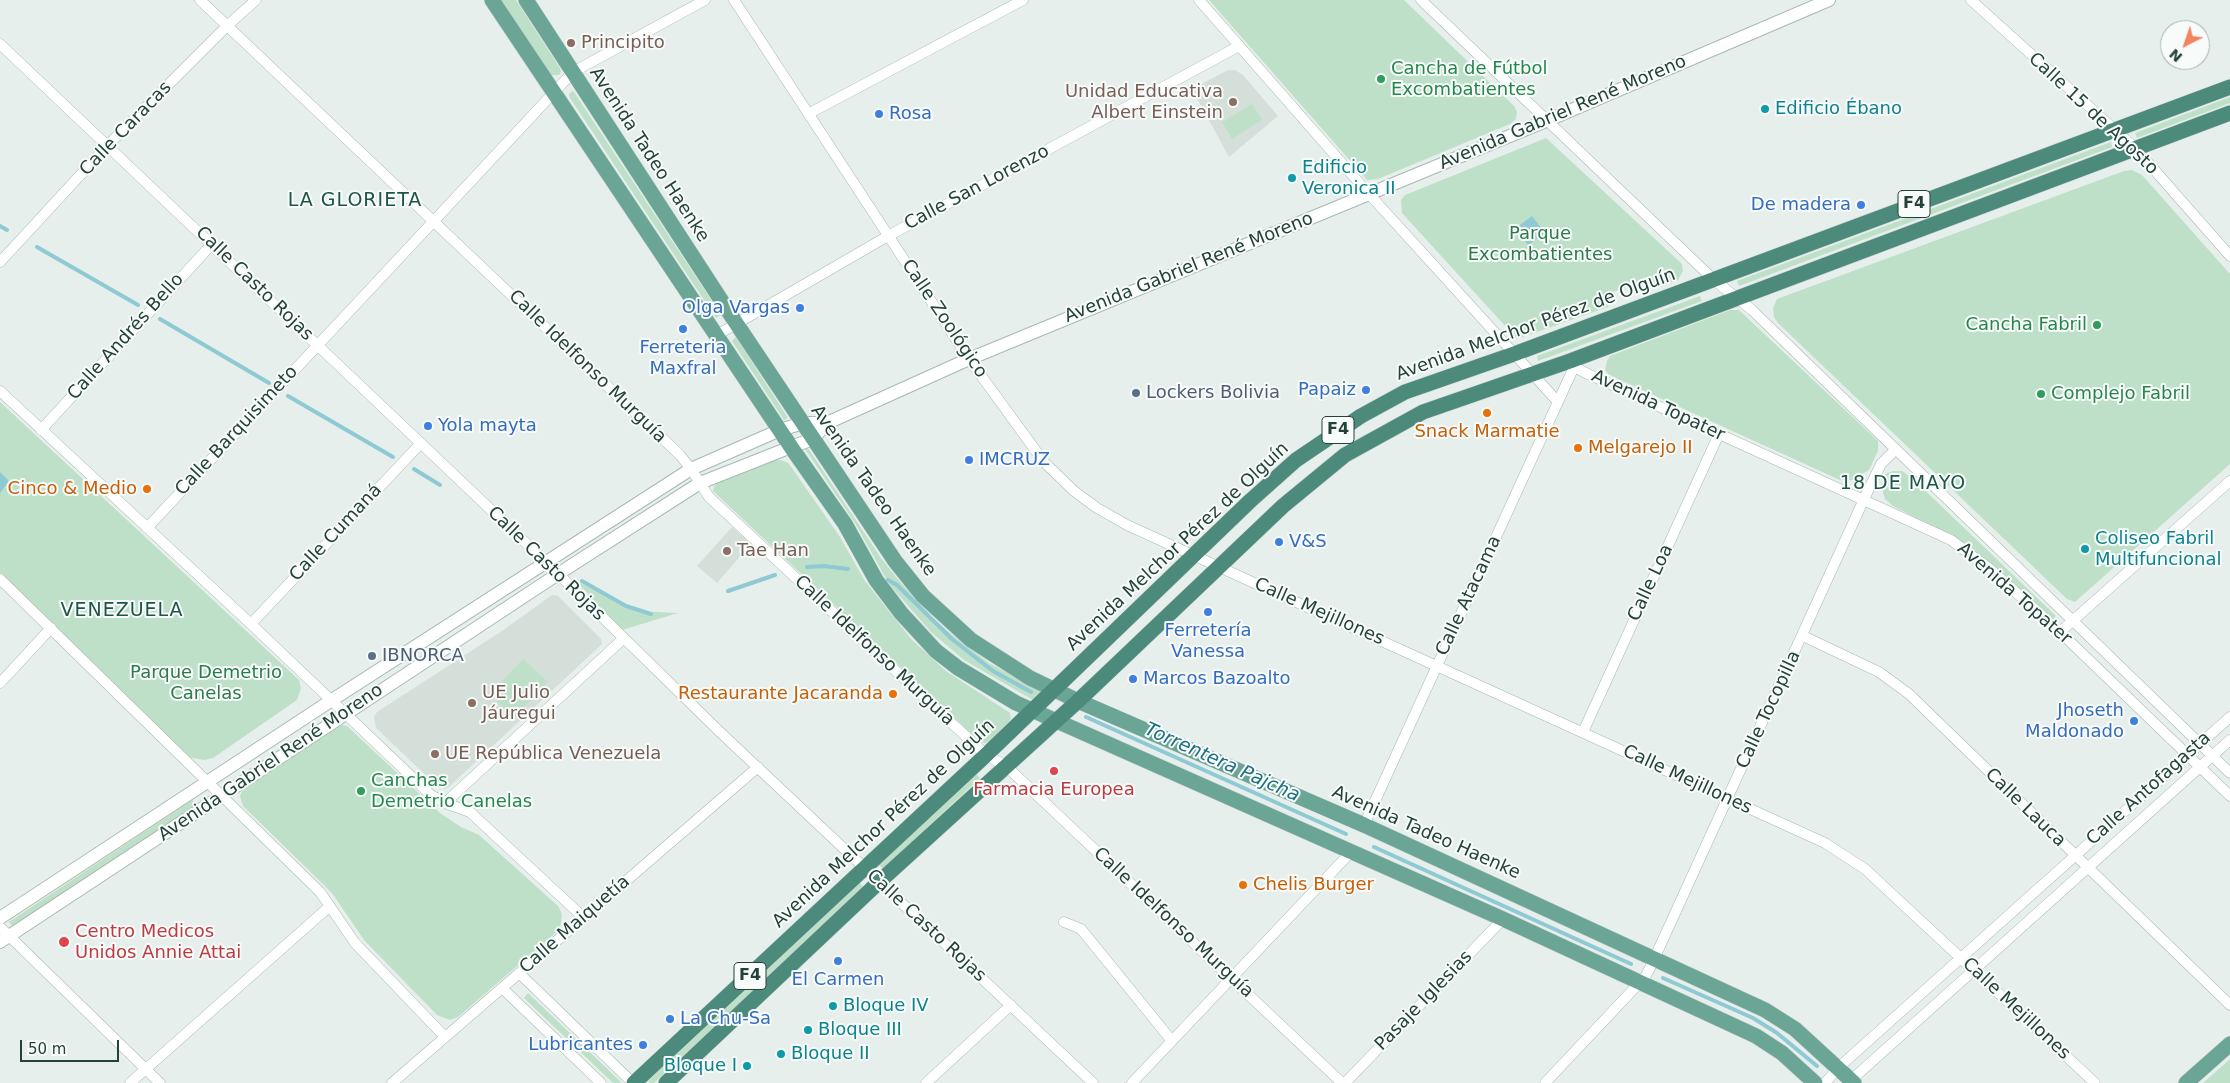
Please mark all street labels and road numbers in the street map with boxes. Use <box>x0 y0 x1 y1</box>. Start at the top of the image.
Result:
street label: Calle 15 de Agosto <box>2024 48 2162 180</box>
street label: Avenida Gabriel René Moreno <box>1436 51 1690 175</box>
street label: Avenida Tadeo Haenke <box>584 64 714 246</box>
street label: Calle Caracas <box>76 77 176 181</box>
street label: Calle San Lorenzo <box>901 141 1053 235</box>
road number: F4 <box>1898 190 1930 218</box>
street label: Avenida Gabriel René Moreno <box>1062 208 1316 328</box>
street label: Calle Casto Rojas <box>191 222 317 346</box>
street label: Calle Zoológico <box>896 256 992 382</box>
street label: Avenida Melchor Pérez de Olguín <box>1393 264 1679 386</box>
street label: Calle Andrés Bello <box>63 269 189 405</box>
street label: Calle Idelfonso Murguía <box>504 286 670 448</box>
street label: Calle Barquisimeto <box>171 362 303 500</box>
street label: Avenida Topater <box>1588 366 1728 446</box>
street label: Avenida Tadeo Haenke <box>806 401 940 581</box>
road number: F4 <box>1322 416 1354 444</box>
street label: Avenida Melchor Pérez de Olguín <box>1062 438 1294 656</box>
street label: Calle Cumaná <box>285 480 387 586</box>
street label: Calle Casto Rojas <box>483 502 609 626</box>
street label: Calle Atacama <box>1432 533 1506 659</box>
street label: Avenida Topater <box>1952 538 2076 650</box>
street label: Calle Loa <box>1624 541 1678 625</box>
street label: Calle Idelfonso Murguía <box>789 571 959 731</box>
street label: Calle Mejillones <box>1251 574 1387 650</box>
street label: Calle Tocopilla <box>1732 648 1806 772</box>
street label: Avenida Gabriel René Moreno <box>155 680 387 846</box>
street label: Avenida Melchor Pérez de Olguín <box>768 715 1000 933</box>
street label: Calle Antofagasta <box>2083 728 2215 850</box>
street label: Calle Mejillones <box>1619 741 1755 819</box>
street label: Calle Lauca <box>1980 764 2070 852</box>
street label: Avenida Tadeo Haenke <box>1329 782 1523 884</box>
street label: Calle Idelfonso Murguía <box>1088 843 1258 1003</box>
street label: Calle Casto Rojas <box>862 865 990 987</box>
street label: Calle Maiquetía <box>515 871 635 979</box>
street label: Pasaje Iglesias <box>1371 946 1477 1056</box>
street label: Calle Mejillones <box>1957 953 2075 1065</box>
road number: F4 <box>734 962 766 989</box>

